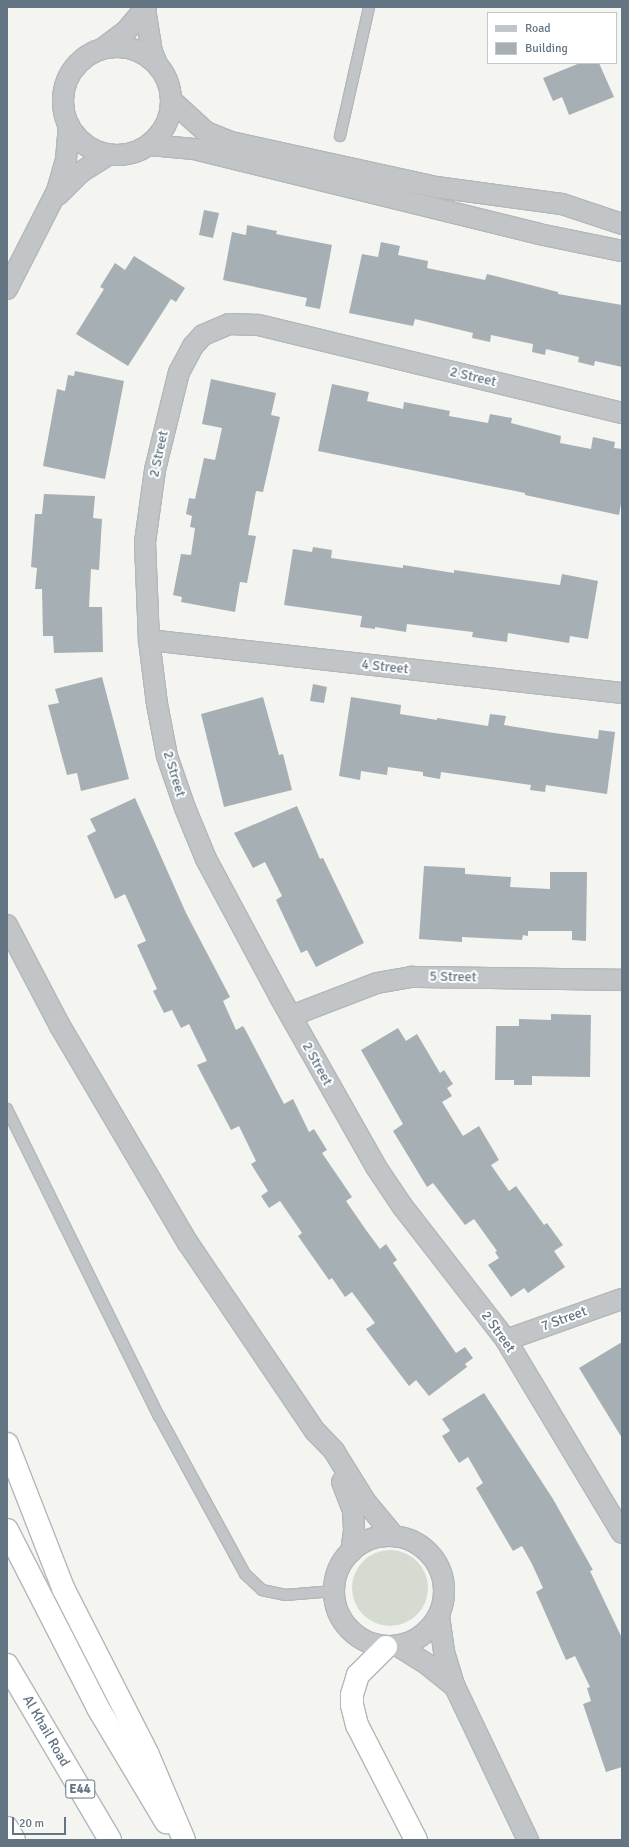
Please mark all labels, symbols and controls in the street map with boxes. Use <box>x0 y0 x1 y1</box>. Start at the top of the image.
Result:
legend <box>487 12 617 64</box>
text: Road <box>525 21 551 36</box>
text: Building <box>525 41 568 56</box>
street label: 2 Street <box>448 364 498 390</box>
street label: 2 Street <box>146 429 172 479</box>
street label: 4 Street <box>361 656 409 678</box>
street label: 2 Street <box>159 749 189 799</box>
street label: 5 Street <box>429 968 477 986</box>
street label: 2 Street <box>298 1039 336 1089</box>
street label: 7 Street <box>539 1303 589 1335</box>
street label: 2 Street <box>477 1308 519 1356</box>
street label: Al Khail Road <box>19 1692 73 1770</box>
road number: E44 <box>65 1778 95 1800</box>
scale bar <box>14 1809 68 1835</box>
text: 20 m <box>19 1816 44 1831</box>

